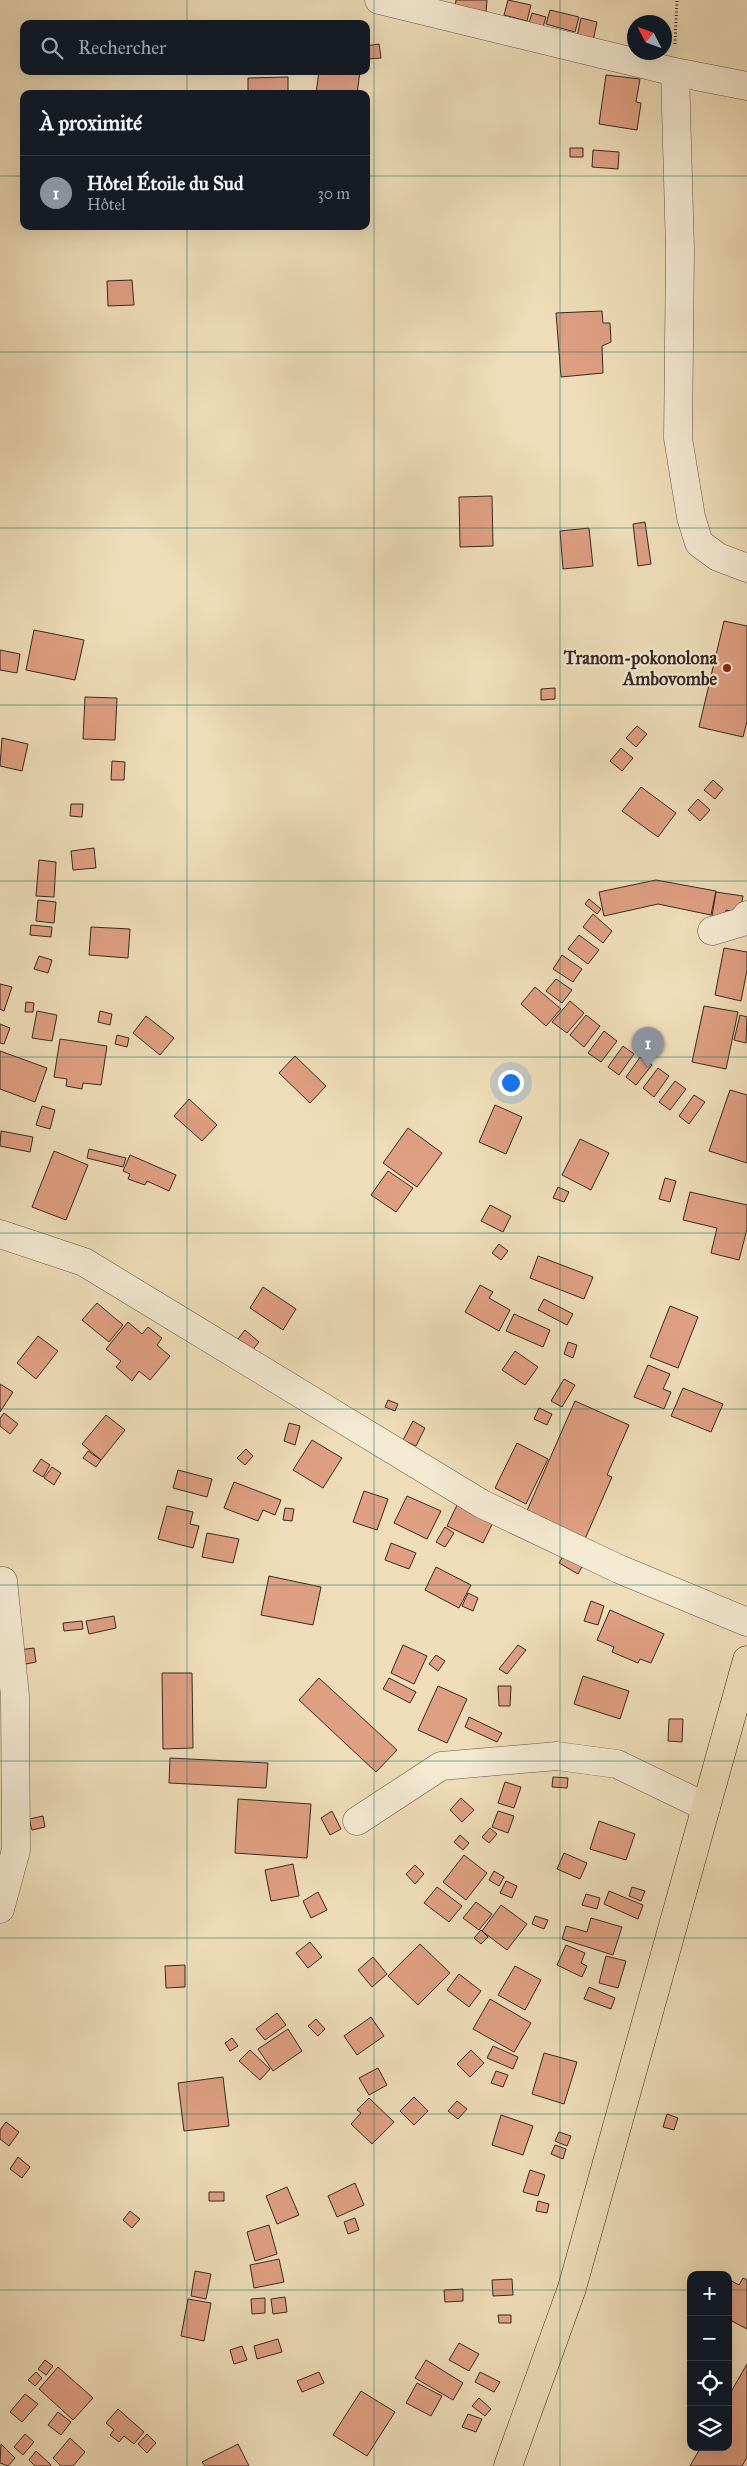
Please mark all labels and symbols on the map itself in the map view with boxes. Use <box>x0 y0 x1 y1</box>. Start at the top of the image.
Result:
north arrow <box>627 15 672 60</box>
place label: Tranom-pokonolona Ambovombe <box>563 647 717 690</box>
marker: Tranom-pokonolona Ambovombe <box>721 662 733 674</box>
pin: 1 <box>632 1027 664 1068</box>
your location <box>498 1070 524 1096</box>

